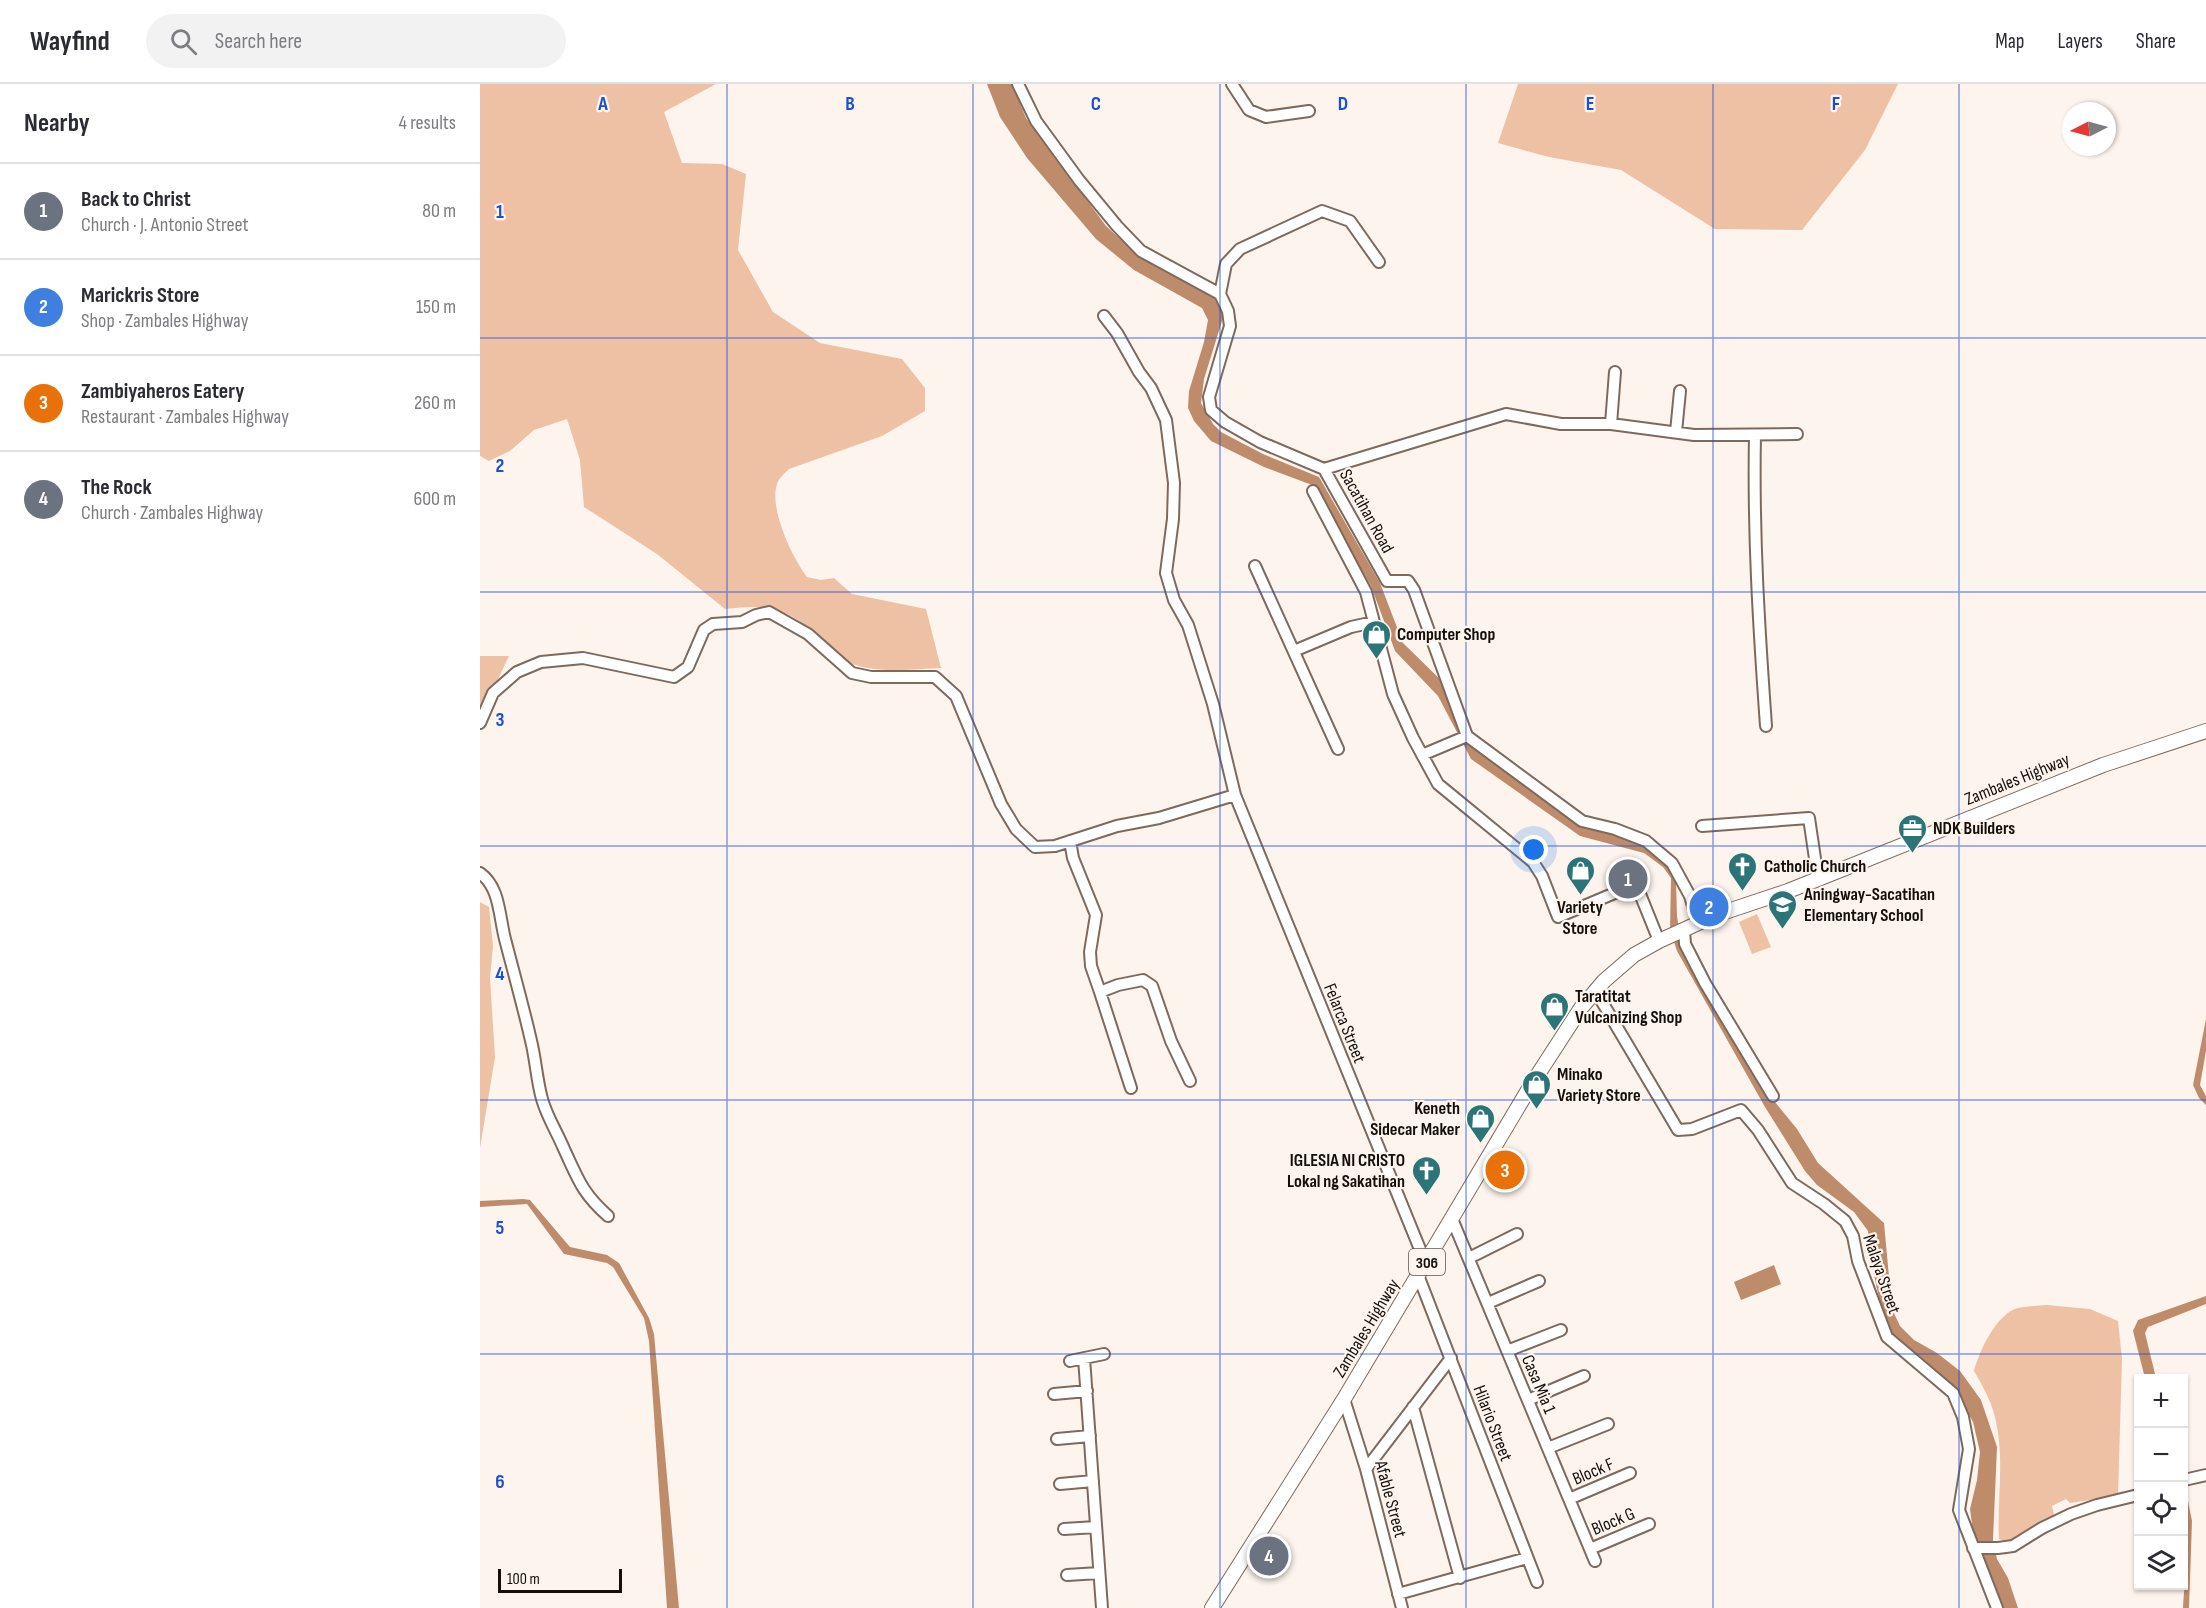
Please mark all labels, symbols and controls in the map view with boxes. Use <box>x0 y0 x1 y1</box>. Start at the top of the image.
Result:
search box <box>146 14 566 68</box>
text: Wayfind <box>30 25 110 58</box>
icon: search <box>167 25 200 58</box>
text: Search here <box>215 28 302 55</box>
text: Map <box>1995 29 2024 54</box>
text: Layers <box>2057 29 2103 54</box>
text: Share <box>2136 29 2176 54</box>
text: A <box>597 92 608 116</box>
text: B <box>845 92 855 116</box>
text: C <box>1091 92 1101 116</box>
text: D <box>1338 92 1348 116</box>
text: E <box>1586 92 1594 116</box>
text: F <box>1832 92 1840 116</box>
north arrow <box>2062 102 2116 156</box>
text: Nearby <box>24 108 90 139</box>
text: 4 results <box>399 111 456 135</box>
text: Back to Christ <box>81 186 191 213</box>
text: 1 <box>40 199 47 223</box>
text: 80 m <box>422 199 456 223</box>
text: 1 <box>496 200 504 224</box>
text: Church · J. Antonio Street <box>81 213 249 237</box>
text: Marickris Store <box>81 282 200 309</box>
text: 2 <box>39 295 48 319</box>
text: 150 m <box>416 295 456 319</box>
text: Shop · Zambales Highway <box>81 309 248 333</box>
text: Zambiyaheros Eatery <box>81 378 244 405</box>
text: 3 <box>39 391 48 415</box>
text: 260 m <box>414 391 456 415</box>
text: Restaurant · Zambales Highway <box>81 405 289 429</box>
text: 2 <box>496 454 504 478</box>
street label: Sacatihan Road <box>1335 466 1398 557</box>
text: The Rock <box>81 474 152 501</box>
text: 4 <box>39 487 48 511</box>
text: 600 m <box>413 487 456 511</box>
text: Church · Zambales Highway <box>81 501 263 525</box>
shop icon: Computer Shop <box>1360 618 1392 660</box>
place label: Computer Shop <box>1397 624 1495 645</box>
text: 3 <box>496 708 505 732</box>
street label: Zambales Highway <box>1962 749 2073 810</box>
office icon: NDK Builders <box>1896 812 1928 854</box>
place label: NDK Builders <box>1933 818 2015 839</box>
your location <box>1519 835 1548 864</box>
church icon: Catholic Church <box>1727 850 1759 892</box>
shop icon: Variety Store <box>1564 854 1596 896</box>
pin: 1 <box>1608 856 1648 902</box>
place label: Catholic Church <box>1764 856 1866 877</box>
pin: 2 <box>1690 884 1728 930</box>
place label: Aningway-Sacatihan Elementary School <box>1803 884 1935 926</box>
school or university icon: Aningway-Sacatihan Elementary School <box>1767 888 1799 930</box>
place label: Variety Store <box>1557 897 1603 939</box>
text: 4 <box>495 962 505 986</box>
street label: Felarca Street <box>1319 980 1370 1066</box>
place label: Taratitat Vulcanizing Shop <box>1575 986 1682 1028</box>
shop icon: Taratitat Vulcanizing Shop <box>1538 990 1570 1032</box>
place label: Minako Variety Store <box>1557 1064 1641 1106</box>
shop icon: Minako Variety Store <box>1520 1068 1552 1110</box>
place label: Keneth Sidecar Maker <box>1370 1098 1460 1140</box>
shop icon: Keneth Sidecar Maker <box>1465 1102 1497 1144</box>
pin: 3 <box>1486 1148 1524 1192</box>
place label: IGLESIA NI CRISTO Lokal ng Sakatihan <box>1287 1150 1405 1192</box>
church icon: IGLESIA NI CRISTO Lokal ng Sakatihan <box>1410 1154 1442 1196</box>
text: 5 <box>496 1216 505 1240</box>
street label: Malaya Street <box>1858 1232 1905 1317</box>
road number: 306 <box>1409 1249 1445 1275</box>
street label: Zambales Highway <box>1329 1275 1404 1381</box>
street label: Casa Mia 1 <box>1517 1352 1561 1417</box>
map controls <box>2134 1374 2188 1590</box>
button: + <box>2134 1374 2188 1428</box>
street label: Hilario Street <box>1468 1382 1517 1465</box>
button: − <box>2134 1428 2188 1482</box>
street label: Block F <box>1569 1453 1617 1489</box>
street label: Afable Street <box>1370 1457 1411 1540</box>
text: 6 <box>495 1470 505 1494</box>
button: locate <box>2134 1482 2188 1536</box>
street label: Block G <box>1588 1503 1638 1540</box>
pin: 4 <box>1250 1534 1288 1578</box>
button: layers <box>2134 1536 2188 1590</box>
scale bar <box>498 1566 622 1594</box>
text: 100 m <box>507 1570 540 1589</box>

